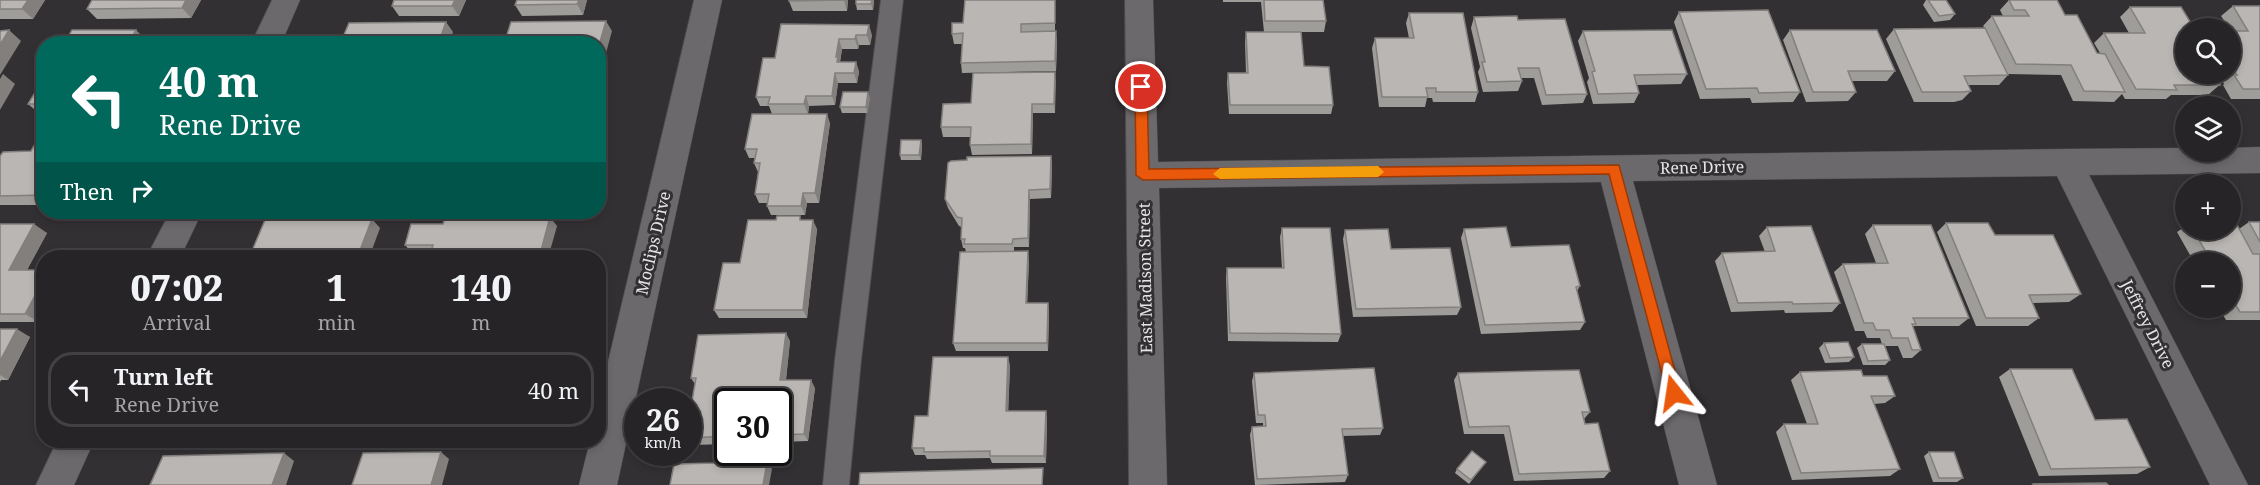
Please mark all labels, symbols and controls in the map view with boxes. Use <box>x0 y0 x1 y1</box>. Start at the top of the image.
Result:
map controls <box>2175 18 2241 318</box>
button: search <box>2175 18 2241 84</box>
text: 40 m <box>159 52 259 109</box>
icon: left <box>60 60 138 138</box>
pin <box>1115 61 1166 112</box>
icon: arrive <box>1124 70 1157 103</box>
button: layers <box>2175 96 2241 162</box>
text: Rene Drive <box>159 106 301 143</box>
street label: Rene Drive <box>1660 155 1744 179</box>
icon: right <box>125 174 158 207</box>
button: + <box>2175 174 2241 240</box>
text: Then <box>60 176 113 206</box>
street label: Moclips Drive <box>630 189 676 297</box>
street label: East Madison Street <box>1133 202 1157 353</box>
button: − <box>2175 252 2241 318</box>
text: 07:02 <box>130 263 223 312</box>
text: 1 <box>327 263 347 312</box>
text: 140 <box>450 263 512 312</box>
street label: Jeffrey Drive <box>2116 275 2180 372</box>
text: Arrival <box>143 309 211 336</box>
text: min <box>318 309 356 336</box>
text: m <box>472 309 490 336</box>
text: Turn left <box>114 361 213 391</box>
position arrow <box>1642 361 1706 425</box>
icon: left <box>63 373 96 406</box>
text: 40 m <box>528 375 579 405</box>
speed limit sign: 30 <box>714 388 792 466</box>
text: Rene Drive <box>114 391 219 418</box>
text: 26 <box>646 399 680 440</box>
text: km/h <box>645 432 681 452</box>

